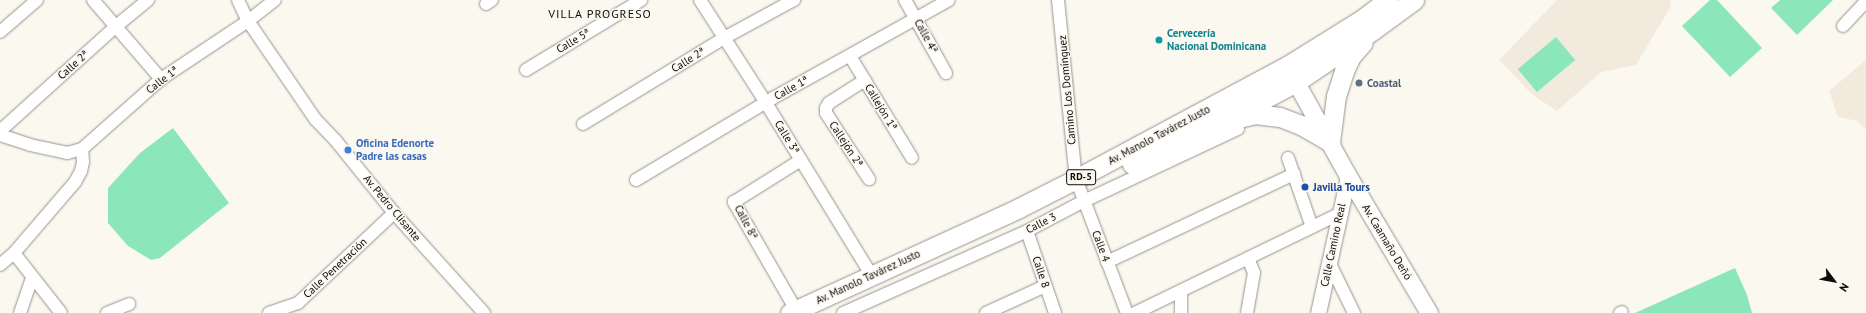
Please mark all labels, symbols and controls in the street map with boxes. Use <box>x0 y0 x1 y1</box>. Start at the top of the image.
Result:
district label: VILLA PROGRESO <box>548 7 652 21</box>
street label: Calle 4ª <box>911 17 941 55</box>
street label: Calle 5ª <box>554 26 592 56</box>
place label: Cervecería Nacional Dominicana <box>1167 27 1266 53</box>
street label: Camino Los Domínguez <box>1056 35 1078 145</box>
marker: Cervecería Nacional Dominicana <box>1154 35 1164 45</box>
street label: Calle 2ª <box>669 45 707 75</box>
street label: Calle 2ª <box>55 48 91 82</box>
street label: Calle 1ª <box>143 63 181 97</box>
street label: Calle 1ª <box>772 73 810 103</box>
place label: Coastal <box>1367 76 1401 90</box>
marker: Coastal <box>1354 78 1364 88</box>
street label: Callejón 1ª <box>862 81 900 133</box>
street label: Av. Manolo Tavárez Justo <box>1105 102 1213 168</box>
street label: Calle 3ª <box>772 118 802 156</box>
street label: Callejón 2ª <box>826 119 866 169</box>
place label: Oficina Edenorte Padre las casas <box>356 137 434 163</box>
marker: Oficina Edenorte Padre las casas <box>343 145 353 155</box>
road number: RD-5 <box>1066 169 1096 185</box>
street label: Av. Pedro Clisante <box>360 172 424 244</box>
place label: Javilla Tours <box>1313 180 1370 194</box>
marker: Javilla Tours <box>1300 182 1310 192</box>
street label: Av. Caamaño Deñó <box>1359 201 1415 283</box>
street label: Calle Camino Real <box>1318 202 1348 288</box>
street label: Calle 8ª <box>732 203 760 241</box>
street label: Calle 3 <box>1024 210 1058 236</box>
street label: Calle 4 <box>1089 228 1113 264</box>
street label: Calle Penetración <box>300 235 370 301</box>
street label: Av. Manolo Tavárez Justo <box>813 247 923 307</box>
street label: Calle 8 <box>1029 254 1053 290</box>
north arrow <box>1814 261 1854 301</box>
text: N <box>1836 281 1852 294</box>

